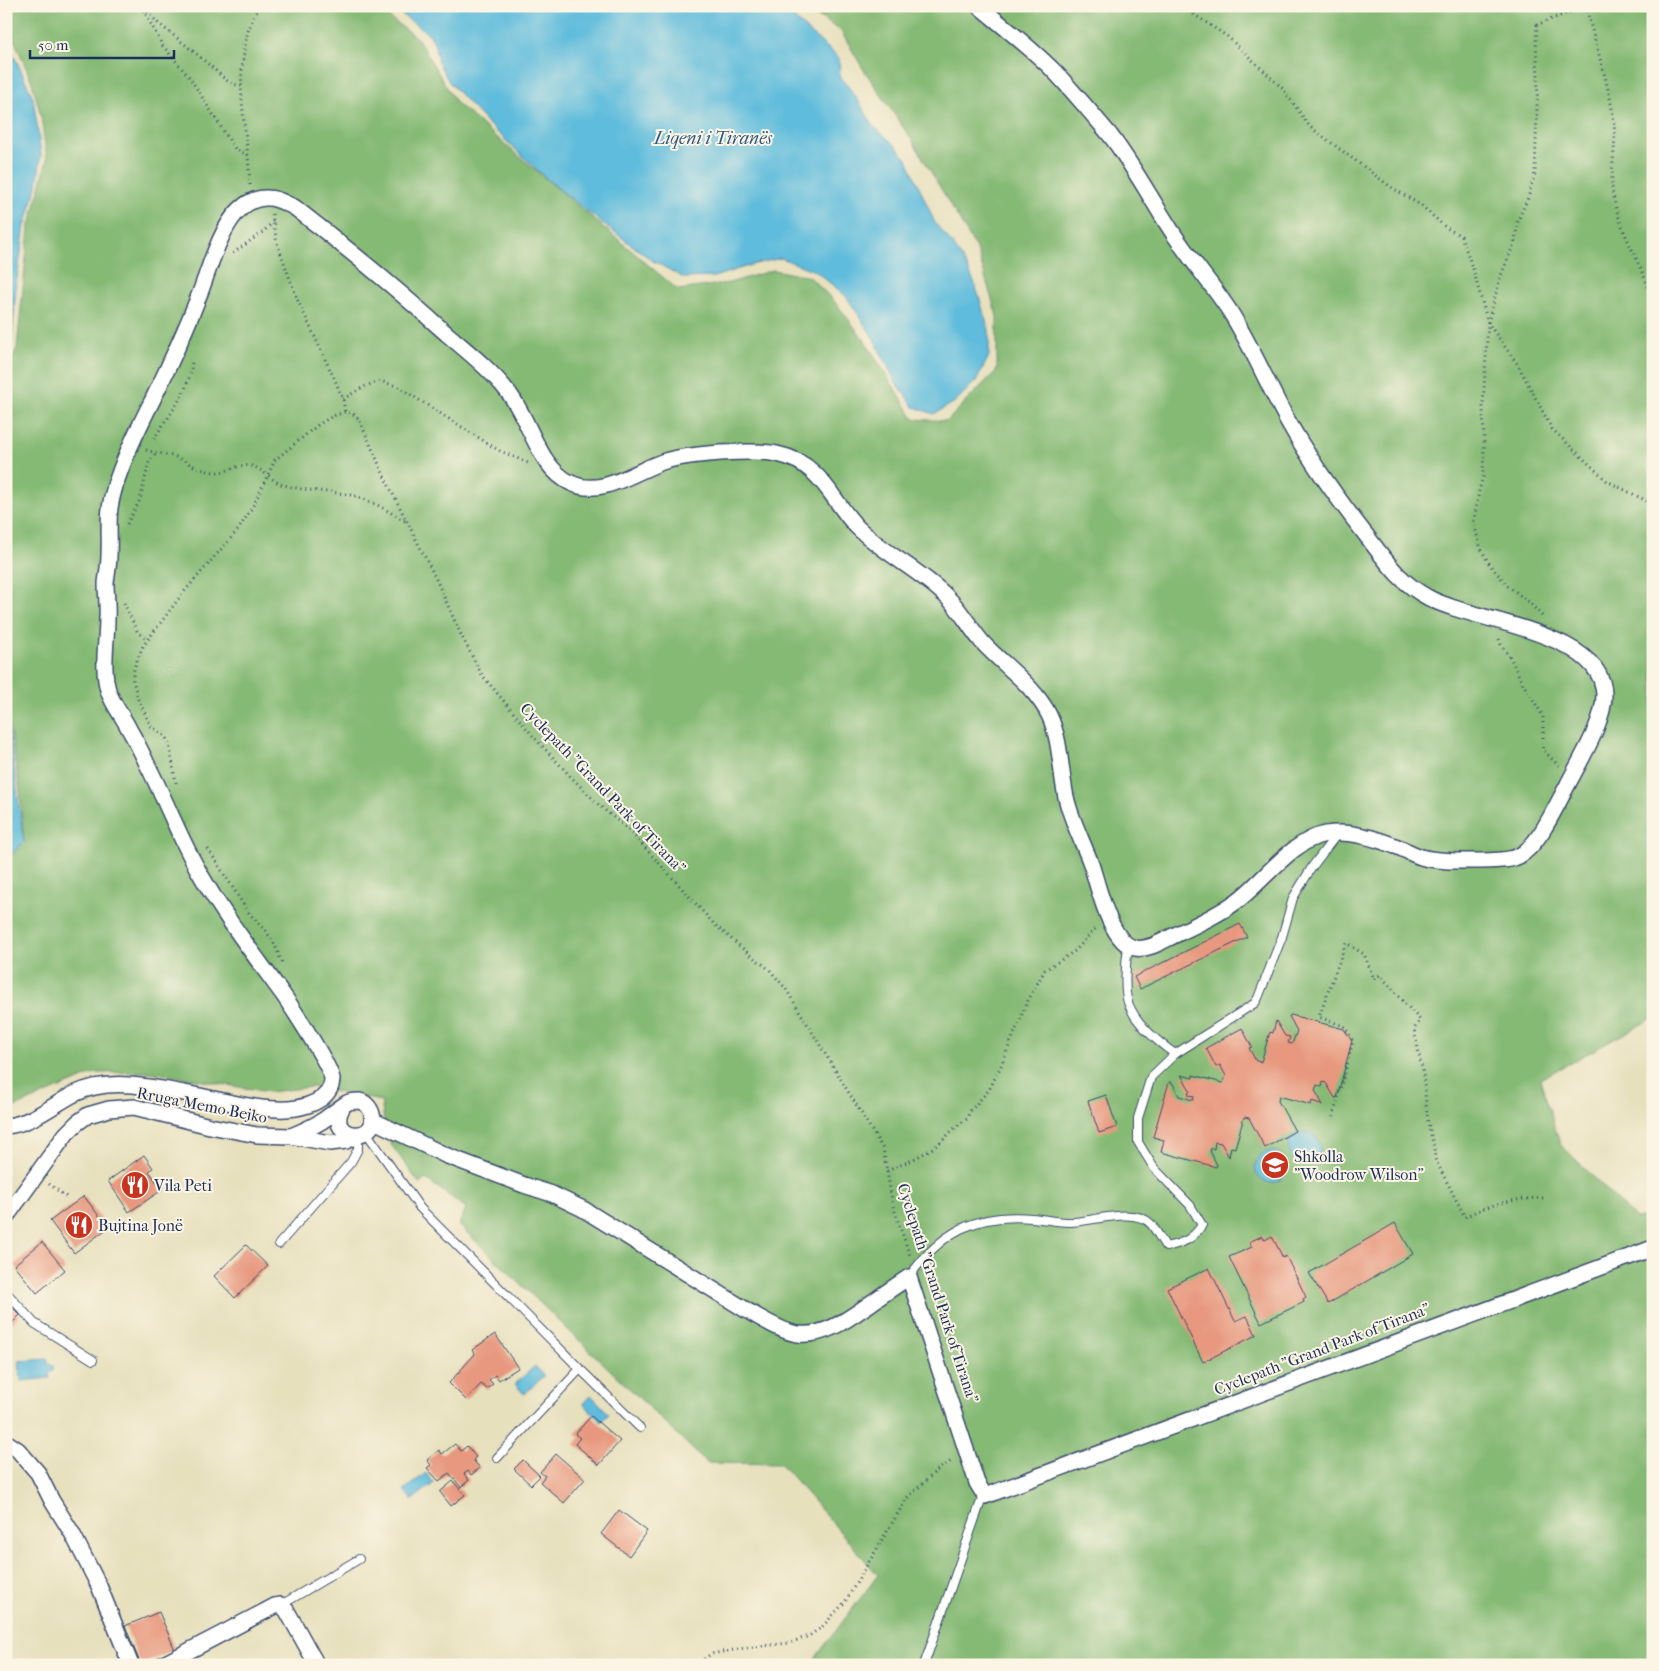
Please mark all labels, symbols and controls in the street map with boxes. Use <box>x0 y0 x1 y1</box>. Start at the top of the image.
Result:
scale bar <box>30 28 174 60</box>
text: 50 m <box>38 36 69 54</box>
water label: Liqeni i Tiranës <box>652 128 772 149</box>
street label: Cyclepath "Grand Park of Tirana" <box>516 699 690 877</box>
street label: Rruga Memo Bejko <box>135 1083 269 1127</box>
place label: Shkolla "Woodrow Wilson" <box>1294 1147 1424 1184</box>
school or university icon: Shkolla "Woodrow Wilson" <box>1260 1150 1290 1180</box>
restaurant icon: Vila Peti <box>120 1170 150 1200</box>
place label: Vila Peti <box>153 1176 212 1195</box>
street label: Cyclepath "Grand Park of Tirana" <box>893 1181 983 1405</box>
restaurant icon: Bujtina Jonë <box>64 1210 94 1240</box>
place label: Bujtina Jonë <box>98 1216 183 1235</box>
street label: Cyclepath "Grand Park of Tirana" <box>1211 1299 1433 1399</box>

